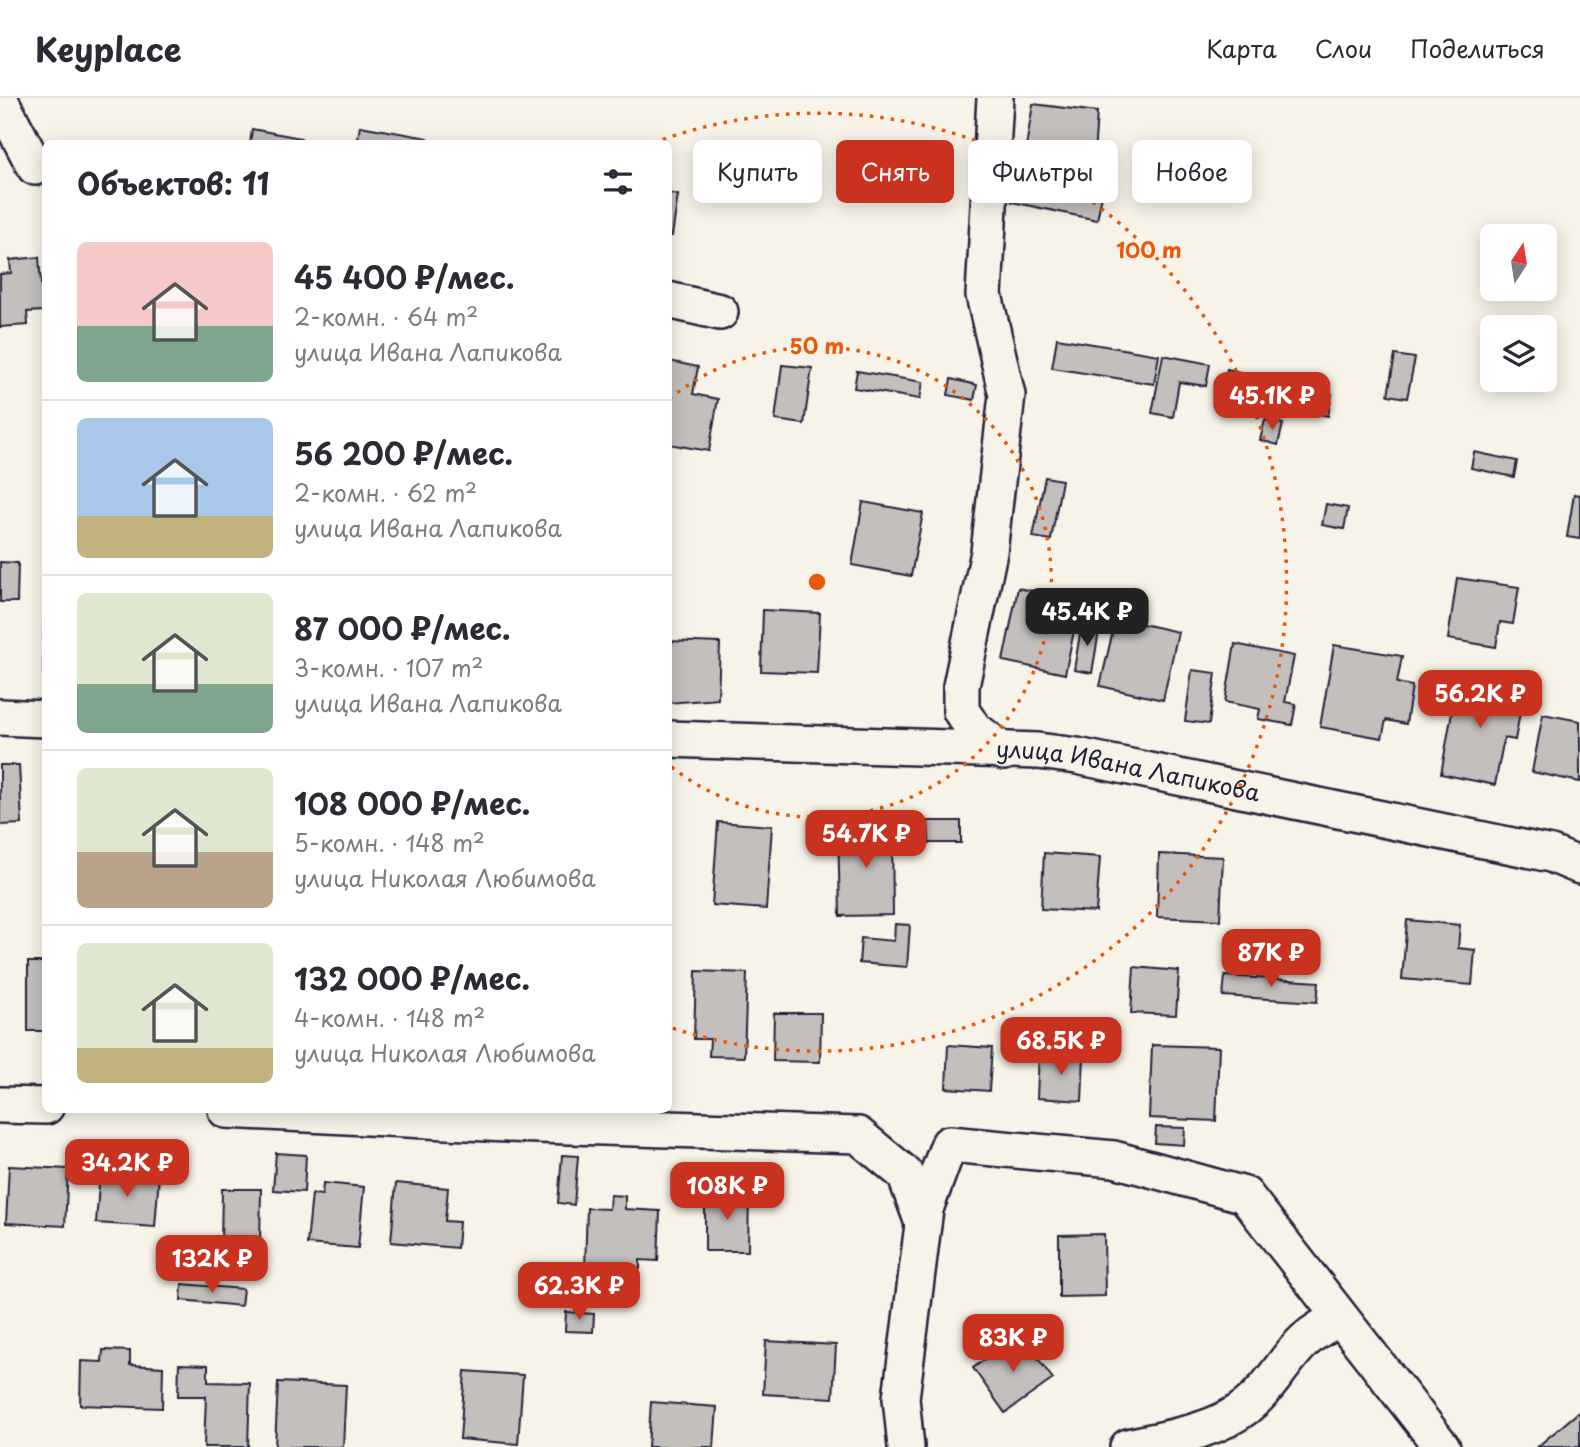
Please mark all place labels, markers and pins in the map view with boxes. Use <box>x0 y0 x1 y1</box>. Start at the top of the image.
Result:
pin: 45.1K ₽ <box>1207 372 1337 432</box>
centre of rings <box>805 570 829 594</box>
pin: 45.4K ₽ <box>1022 588 1152 648</box>
pin: 56.2K ₽ <box>1415 670 1545 730</box>
pin: 54.7K ₽ <box>801 810 931 870</box>
pin: 87K ₽ <box>1222 930 1320 989</box>
pin: 68.5K ₽ <box>996 1018 1126 1077</box>
pin: 34.2K ₽ <box>62 1140 192 1199</box>
pin: 108K ₽ <box>670 1162 784 1222</box>
pin: 132K ₽ <box>155 1236 269 1295</box>
pin: 62.3K ₽ <box>514 1262 644 1322</box>
pin: 83K ₽ <box>964 1314 1062 1374</box>

